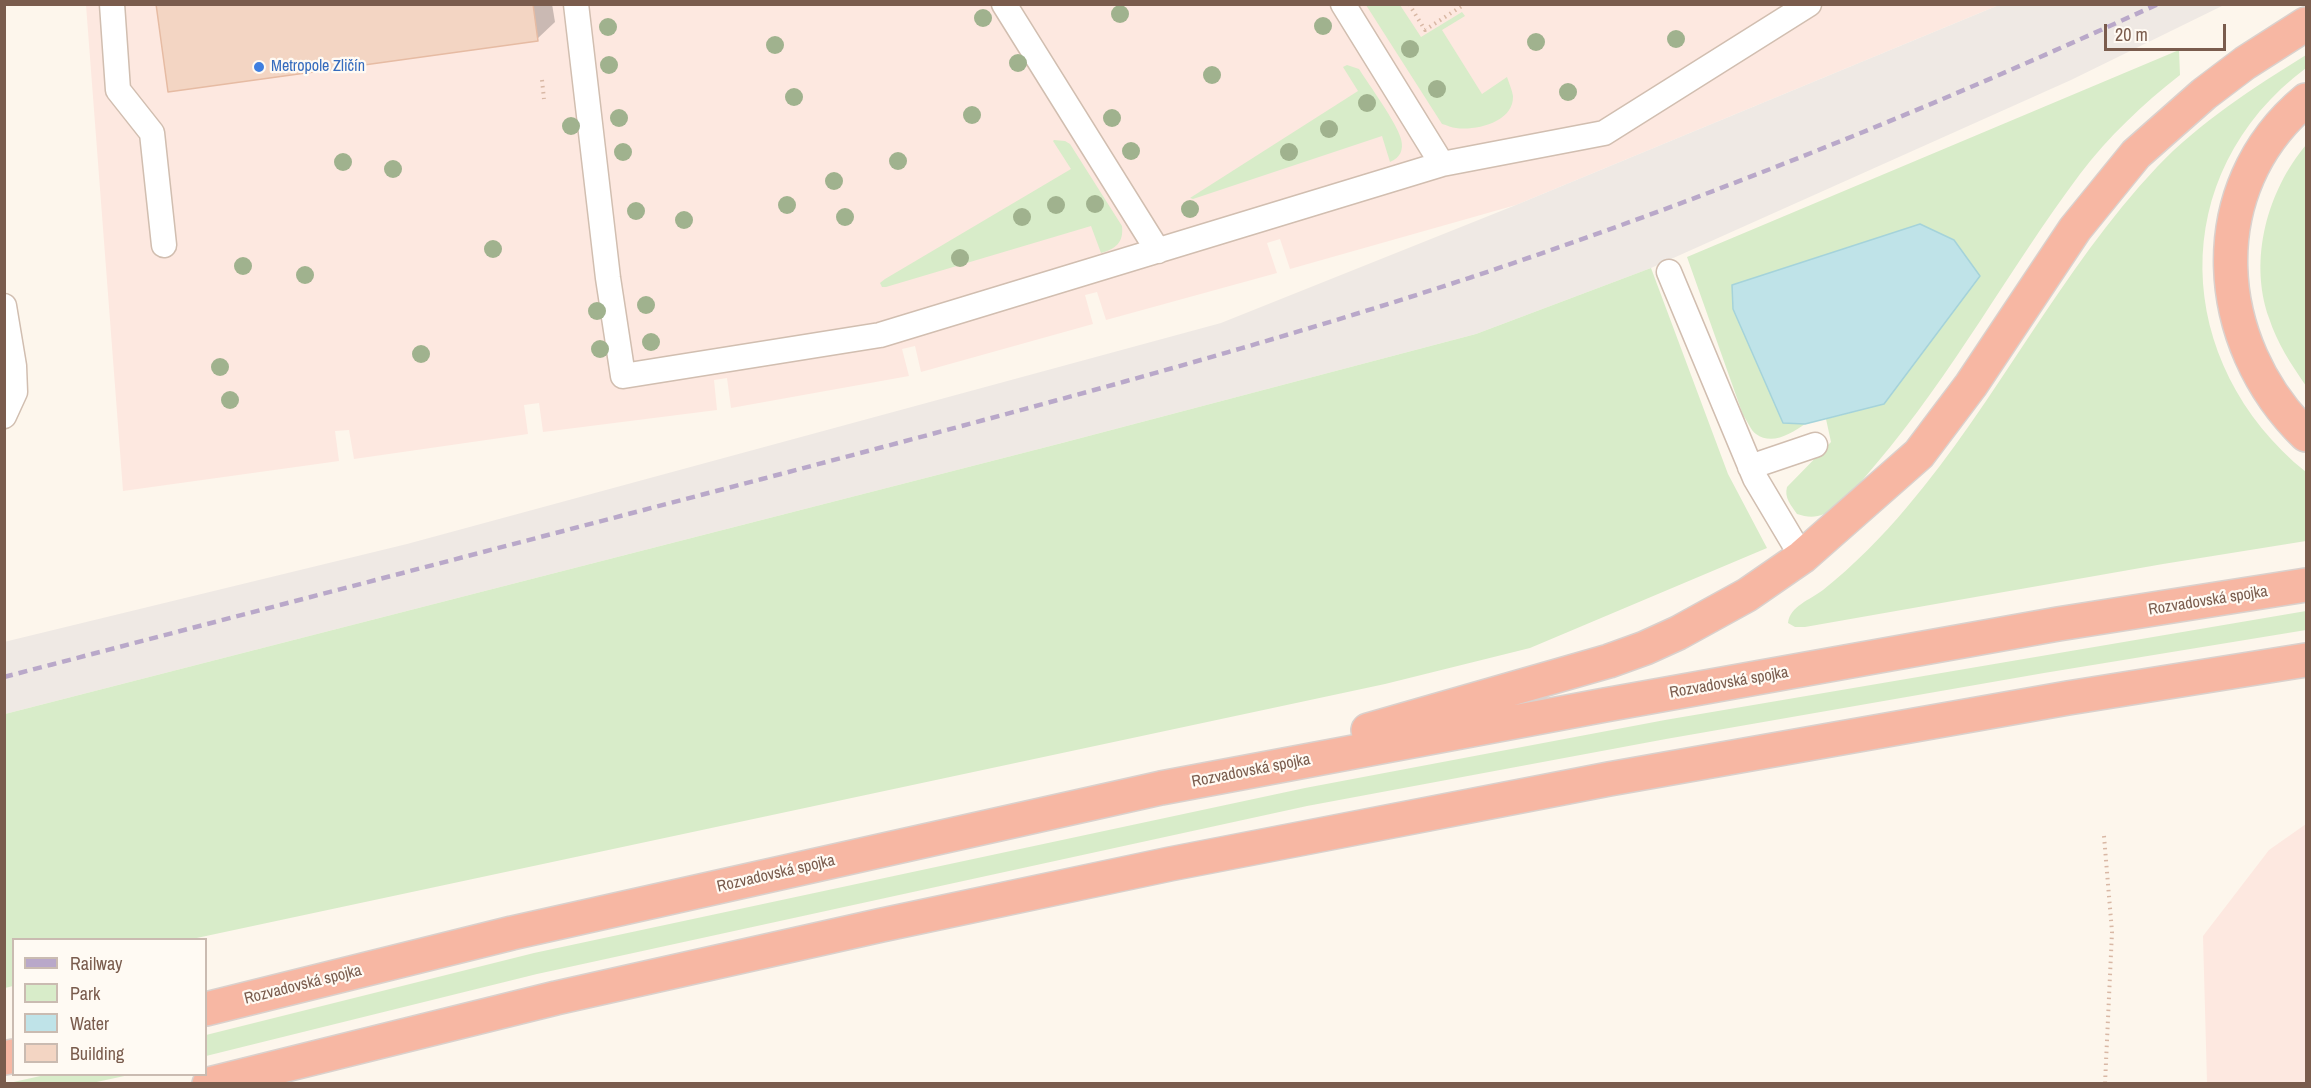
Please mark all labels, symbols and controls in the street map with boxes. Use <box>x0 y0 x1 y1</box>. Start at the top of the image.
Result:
scale bar <box>2107 12 2228 50</box>
text: 20 m <box>2115 22 2148 47</box>
place label: Metropole Zličín <box>271 57 365 77</box>
marker: Metropole Zličín <box>252 60 266 74</box>
street label: Rozvadovská spojka <box>2147 582 2269 620</box>
street label: Rozvadovská spojka <box>1668 663 1790 703</box>
street label: Rozvadovská spojka <box>1190 750 1312 792</box>
street label: Rozvadovská spojka <box>715 851 837 897</box>
legend <box>12 938 207 1076</box>
text: Railway <box>70 951 123 976</box>
street label: Rozvadovská spojka <box>242 961 364 1009</box>
text: Park <box>70 981 100 1006</box>
text: Water <box>70 1011 109 1036</box>
text: Building <box>70 1041 124 1066</box>

